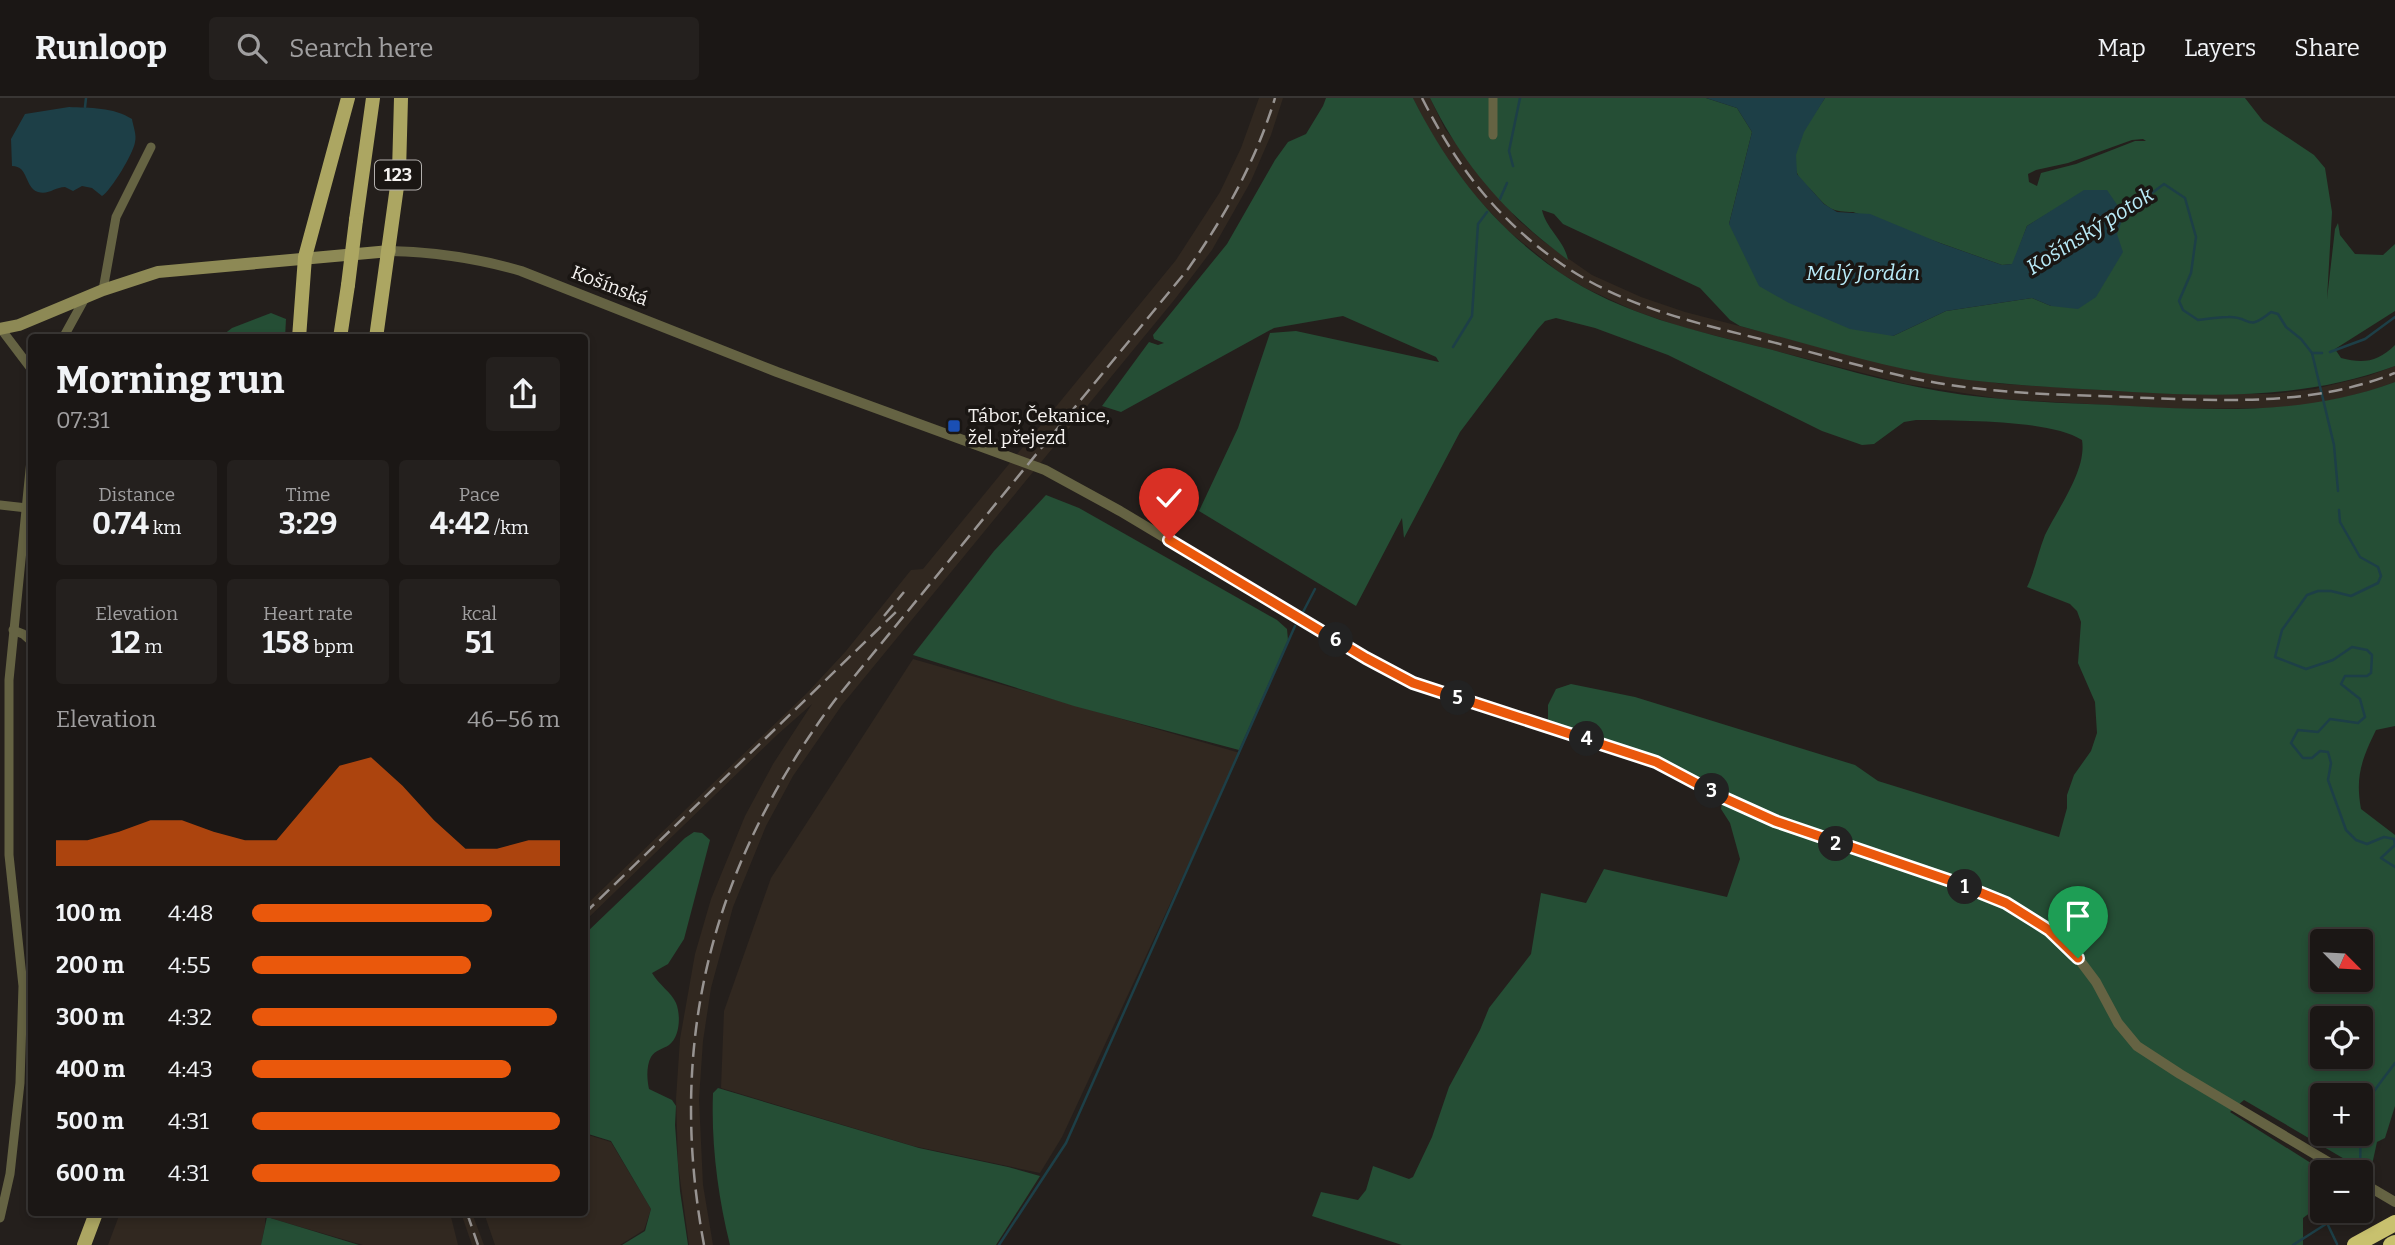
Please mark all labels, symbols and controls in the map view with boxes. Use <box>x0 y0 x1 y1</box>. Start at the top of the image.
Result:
search box <box>209 17 699 80</box>
text: Runloop <box>35 28 167 68</box>
icon: search <box>233 29 271 67</box>
text: Search here <box>289 33 433 64</box>
text: Map <box>2098 34 2146 62</box>
text: Layers <box>2184 34 2256 62</box>
text: Share <box>2294 34 2360 62</box>
road number: 123 <box>375 160 421 190</box>
water label: Košínský potok <box>2022 181 2159 280</box>
street label: Košínská <box>568 260 652 311</box>
water label: Malý Jordán <box>1806 260 1920 286</box>
text: Morning run <box>56 357 284 403</box>
button: share <box>486 357 560 431</box>
place label: Tábor, Čekanice, žel. přejezd <box>968 404 1110 449</box>
text: 07:31 <box>56 406 110 434</box>
marker: Tábor, Čekanice, žel. přejezd <box>946 418 962 434</box>
pin <box>1139 468 1199 540</box>
icon: check <box>1150 479 1188 517</box>
text: Distance <box>98 483 175 506</box>
text: Time <box>286 483 330 506</box>
text: Pace <box>459 483 500 506</box>
text: 0.74 <box>92 506 149 542</box>
text: 3:29 <box>279 506 337 542</box>
text: 4:42 <box>430 506 490 542</box>
text: km <box>149 516 181 539</box>
text: /km <box>490 516 529 539</box>
text: Elevation <box>95 602 178 625</box>
text: Heart rate <box>263 602 353 625</box>
text: kcal <box>462 602 497 625</box>
pin: 6 <box>1318 622 1354 658</box>
text: 12 <box>111 625 141 661</box>
text: 158 <box>262 625 310 661</box>
text: 51 <box>465 625 494 661</box>
text: 6 <box>1330 628 1341 651</box>
text: m <box>141 635 163 658</box>
text: bpm <box>310 635 354 658</box>
pin: 5 <box>1440 680 1476 716</box>
text: 5 <box>1452 686 1463 709</box>
text: Elevation <box>56 705 156 733</box>
text: 46–56 m <box>467 705 560 733</box>
pin: 4 <box>1570 722 1604 756</box>
text: 4 <box>1581 727 1592 750</box>
pin: 3 <box>1694 774 1730 808</box>
text: 3 <box>1706 779 1717 802</box>
pin: 2 <box>1818 826 1854 862</box>
text: 2 <box>1830 832 1841 855</box>
pin: 1 <box>1948 870 1982 904</box>
text: 1 <box>1960 875 1969 898</box>
pin <box>2048 886 2108 958</box>
icon: arrive <box>2059 897 2097 935</box>
text: 100 m <box>56 899 121 927</box>
text: 4:48 <box>168 899 214 927</box>
north arrow <box>2310 929 2373 992</box>
map controls <box>2310 929 2373 1223</box>
text: 200 m <box>56 951 124 979</box>
text: 4:55 <box>168 951 211 979</box>
text: 300 m <box>56 1003 125 1031</box>
text: 4:32 <box>168 1003 212 1031</box>
button: locate <box>2310 1006 2373 1069</box>
text: 400 m <box>56 1055 125 1083</box>
text: 4:43 <box>168 1055 213 1083</box>
button: + <box>2310 1083 2373 1146</box>
text: 500 m <box>56 1107 124 1135</box>
text: 4:31 <box>168 1107 209 1135</box>
text: 600 m <box>56 1159 125 1187</box>
text: 4:31 <box>168 1159 209 1187</box>
button: − <box>2310 1160 2373 1223</box>

